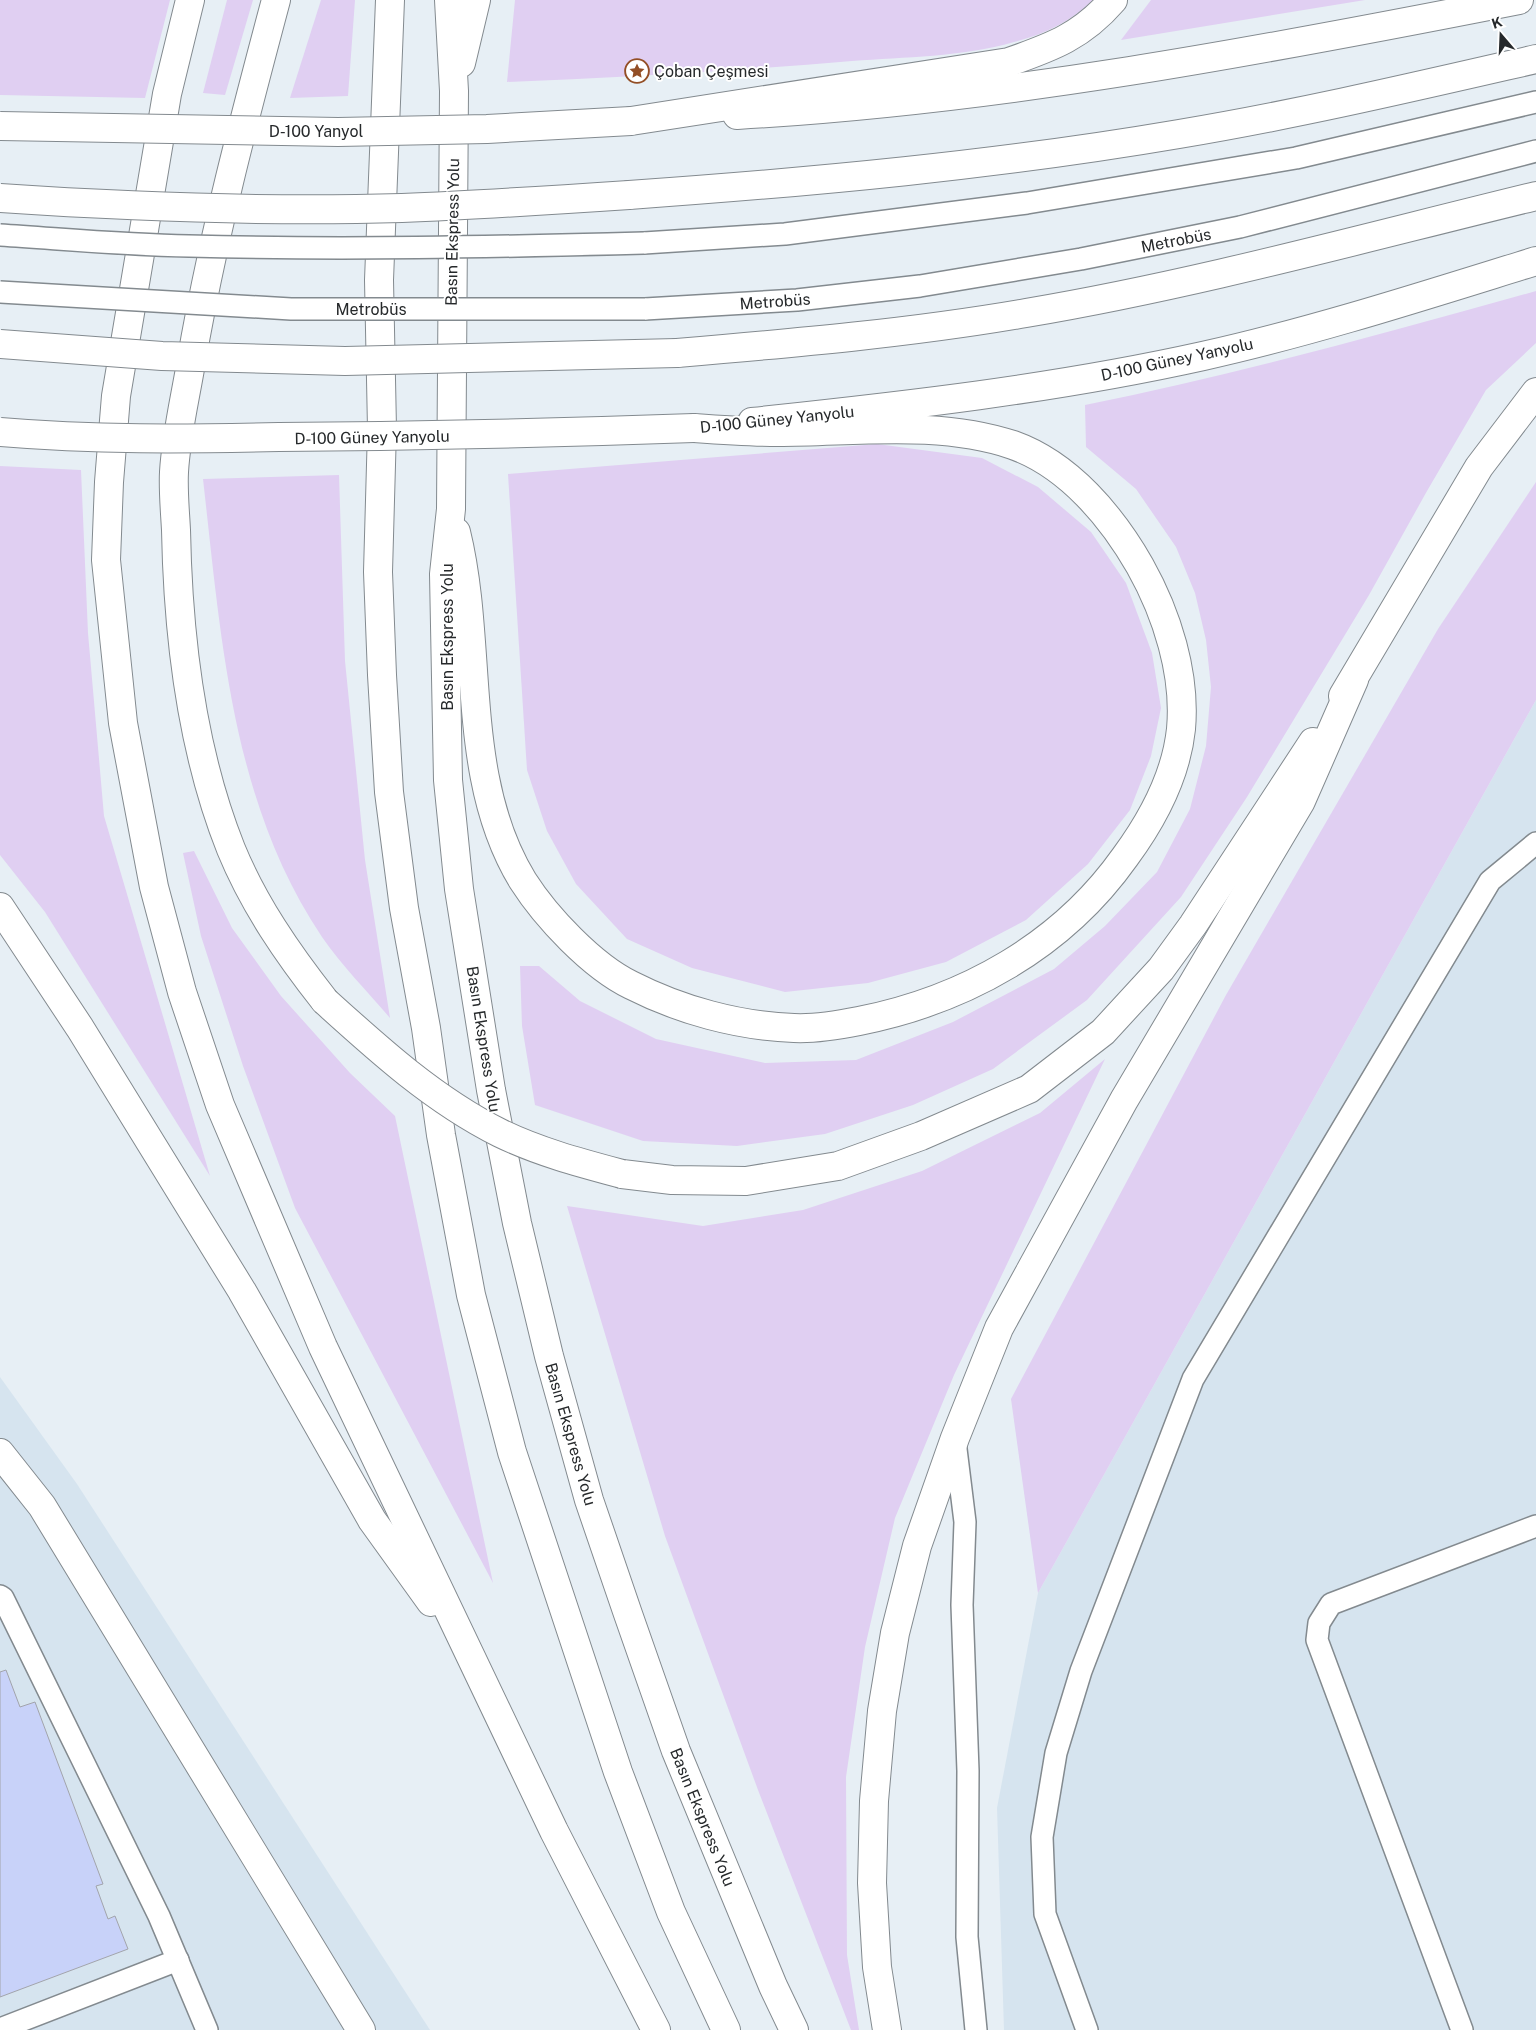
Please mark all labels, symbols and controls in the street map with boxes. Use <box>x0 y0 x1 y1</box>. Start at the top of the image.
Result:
north arrow <box>1476 10 1526 60</box>
text: K <box>1489 14 1504 32</box>
place icon: Çoban Çeşmesi <box>624 58 650 84</box>
place label: Çoban Çeşmesi <box>654 62 768 81</box>
street label: D-100 Yanyol <box>269 122 363 141</box>
street label: Basın Ekspress Yolu <box>442 158 463 306</box>
street label: Metrobüs <box>1139 224 1213 257</box>
street label: Metrobüs <box>739 290 811 313</box>
street label: Metrobüs <box>335 300 407 319</box>
street label: D-100 Güney Yanyolu <box>1099 334 1255 385</box>
street label: D-100 Güney Yanyolu <box>699 402 855 437</box>
street label: D-100 Güney Yanyolu <box>294 427 450 448</box>
street label: Basın Ekspress Yolu <box>438 563 457 711</box>
street label: Basın Ekspress Yolu <box>463 965 504 1113</box>
street label: Basın Ekspress Yolu <box>541 1361 600 1508</box>
street label: Basın Ekspress Yolu <box>666 1745 739 1889</box>

